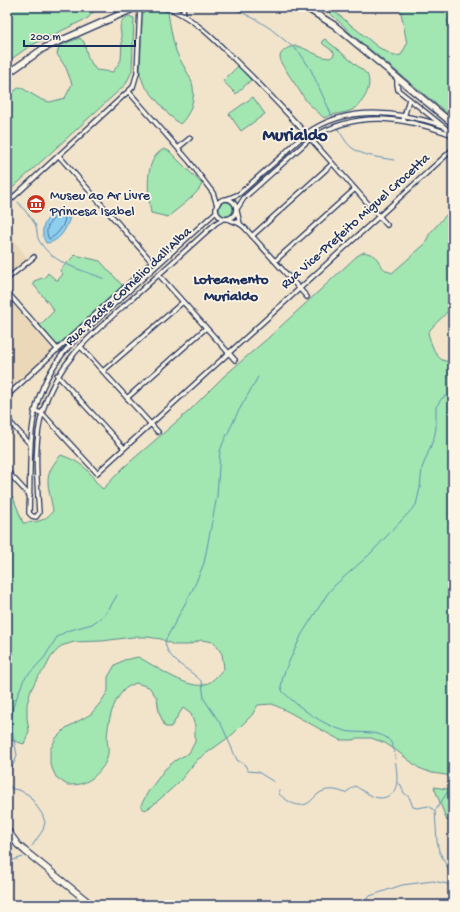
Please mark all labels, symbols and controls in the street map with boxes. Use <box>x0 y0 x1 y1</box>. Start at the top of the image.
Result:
scale bar <box>24 22 135 48</box>
text: 200 m <box>30 31 61 45</box>
district label: Murialdo <box>262 126 328 147</box>
street label: Rua Vice-Prefeito Miguel Crocetta <box>278 150 435 294</box>
place label: Museu ao Ar Livre Princesa Isabel <box>49 188 151 221</box>
museum icon: Museu ao Ar Livre Princesa Isabel <box>25 193 47 215</box>
street label: Rua Padre Cornélio dall'Alba <box>62 223 197 350</box>
district label: Loteamento Murialdo <box>194 271 269 306</box>

